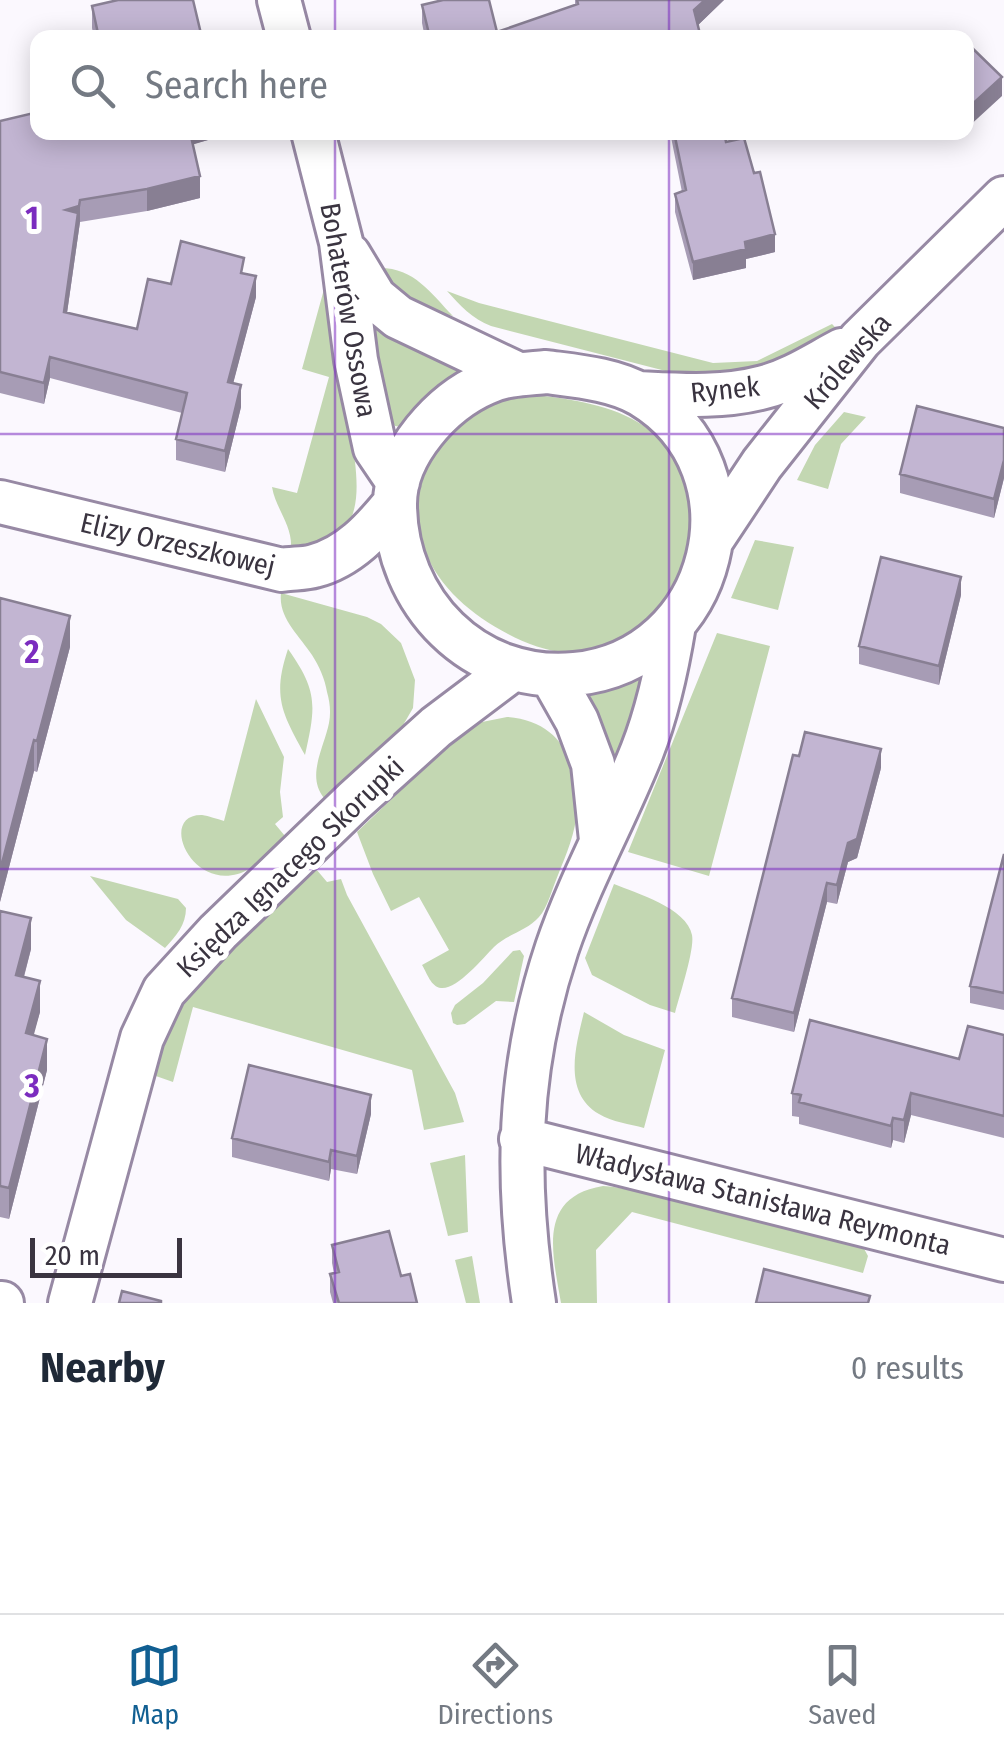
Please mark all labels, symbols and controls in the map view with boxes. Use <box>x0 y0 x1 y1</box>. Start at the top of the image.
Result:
search box <box>30 30 974 140</box>
icon: search <box>65 58 120 113</box>
text: Search here <box>145 62 328 108</box>
text: 1 <box>25 199 39 237</box>
street label: Bohaterów Ossowa <box>313 200 384 420</box>
street label: Królewska <box>797 307 898 416</box>
street label: Rynek <box>689 369 762 410</box>
street label: Elizy Orzeszkowej <box>77 506 279 583</box>
text: 2 <box>24 633 40 671</box>
street label: Księdza Ignacego Skorupki <box>170 750 411 984</box>
text: 3 <box>23 1067 40 1105</box>
street label: Władysława Stanisława Reymonta <box>572 1137 954 1262</box>
scale bar <box>30 1233 182 1278</box>
text: 20 m <box>45 1239 100 1272</box>
text: Nearby <box>40 1343 165 1393</box>
text: 0 results <box>851 1349 964 1387</box>
tab: Map <box>127 1638 182 1731</box>
tab: Directions <box>437 1638 553 1731</box>
tab: Saved <box>808 1638 877 1731</box>

